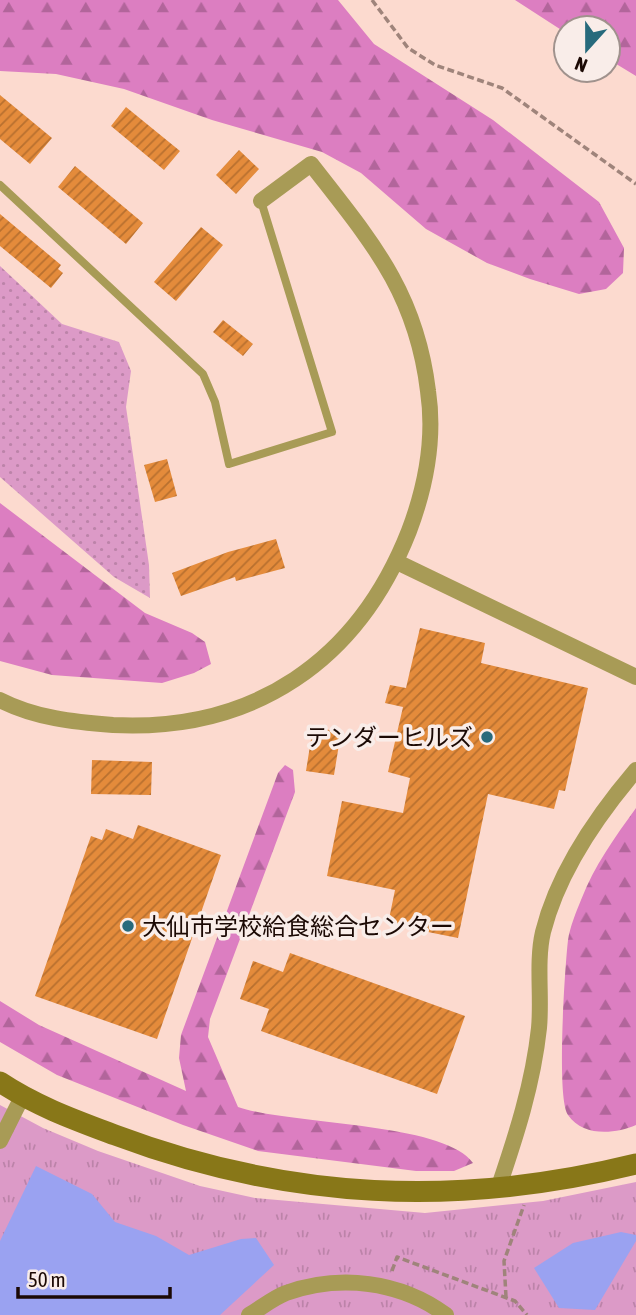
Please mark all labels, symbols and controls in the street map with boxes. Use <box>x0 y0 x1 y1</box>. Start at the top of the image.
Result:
north arrow <box>552 14 622 84</box>
text: N <box>572 53 590 77</box>
place label: テンダーヒルズ <box>305 724 473 751</box>
marker: テンダーヒルズ <box>479 729 495 745</box>
place label: 大仙市学校給食総合センター <box>142 913 454 940</box>
marker: 大仙市学校給食総合センター <box>120 918 136 934</box>
scale bar <box>18 1256 170 1300</box>
text: 50 m <box>28 1267 66 1291</box>

